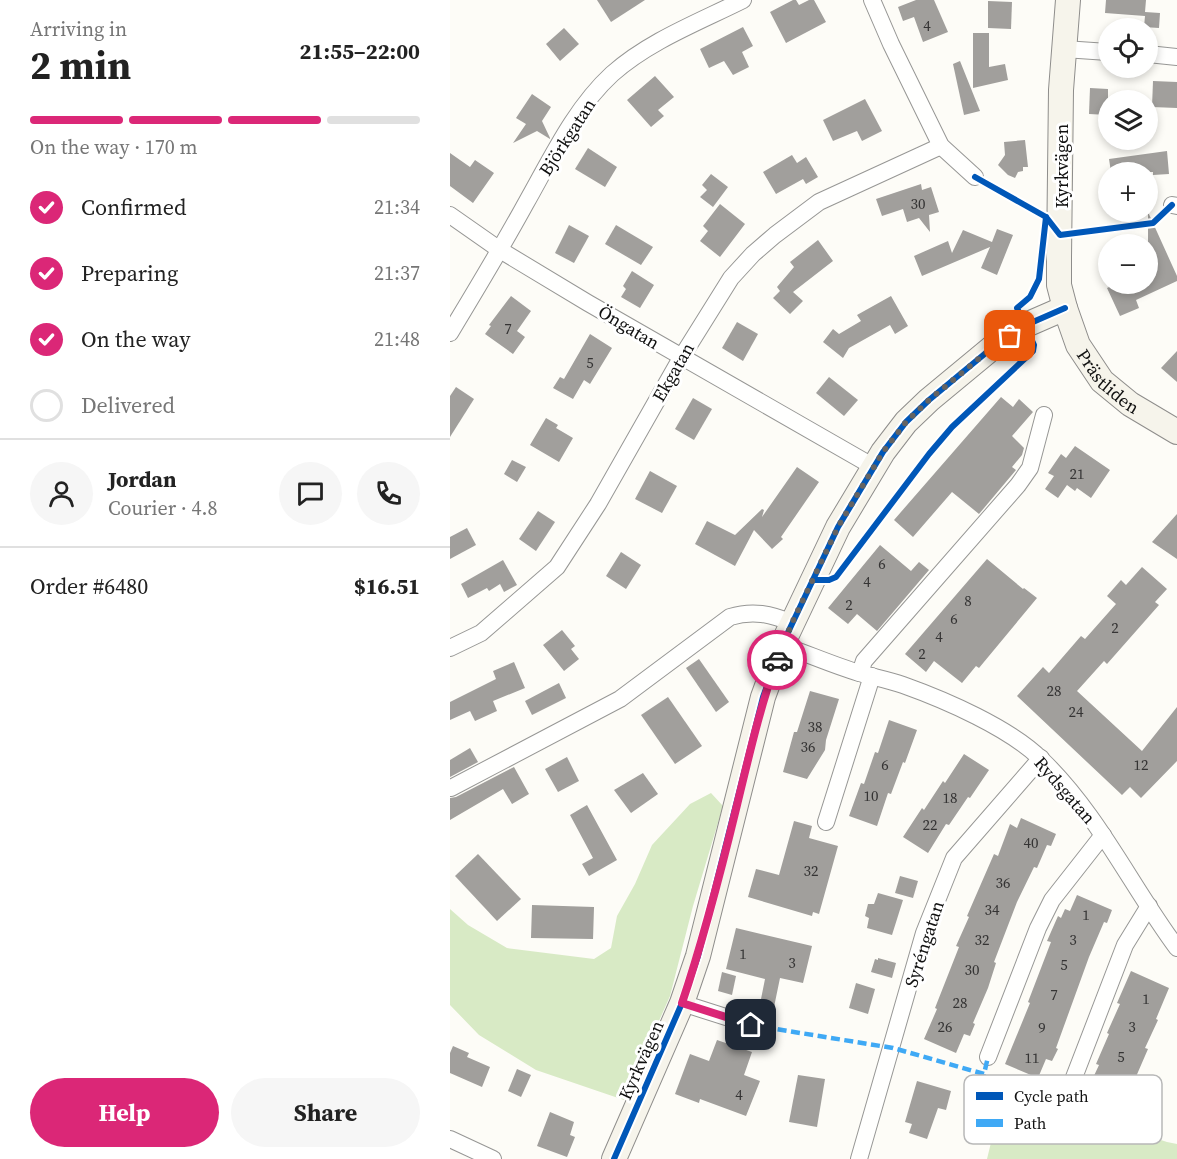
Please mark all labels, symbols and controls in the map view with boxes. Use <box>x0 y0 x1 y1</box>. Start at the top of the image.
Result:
text: Arriving in <box>30 15 127 43</box>
house number: 4 <box>923 15 931 36</box>
map controls <box>1098 18 1158 294</box>
button: locate <box>1098 18 1158 78</box>
text: 21:55–22:00 <box>300 36 420 66</box>
text: 2 min <box>30 39 131 92</box>
button: layers <box>1098 90 1158 150</box>
street label: Björkgatan <box>533 93 601 180</box>
street label: Kyrkvägen <box>1049 124 1074 208</box>
text: On the way · 170 m <box>30 133 197 161</box>
button: + <box>1098 162 1158 222</box>
icon: check <box>30 191 63 224</box>
text: Confirmed <box>81 192 186 222</box>
text: 21:34 <box>374 193 420 221</box>
house number: 30 <box>910 193 926 214</box>
button: − <box>1098 234 1158 294</box>
icon: check <box>30 257 63 290</box>
text: Preparing <box>81 258 178 288</box>
text: 21:37 <box>374 259 420 287</box>
street label: Öngatan <box>594 299 664 355</box>
pin <box>984 310 1035 361</box>
house number: 7 <box>504 318 512 339</box>
icon: bag <box>993 319 1026 352</box>
icon: check <box>30 323 63 356</box>
text: On the way <box>81 324 190 354</box>
text: 21:48 <box>374 325 420 353</box>
street label: Ekgatan <box>646 338 700 406</box>
street label: Prästliden <box>1071 344 1144 419</box>
house number: 5 <box>586 352 594 373</box>
text: Delivered <box>81 390 175 420</box>
button: person <box>30 462 93 525</box>
button: chat <box>279 462 342 525</box>
button: phone <box>357 462 420 525</box>
house number: 21 <box>1069 463 1085 484</box>
text: Jordan <box>108 464 176 494</box>
text: Courier · 4.8 <box>108 494 217 522</box>
house number: 6 <box>878 553 886 574</box>
text: Order #6480 <box>30 571 148 601</box>
text: $16.51 <box>354 571 420 601</box>
house number: 4 <box>863 571 871 592</box>
house number: 8 <box>964 590 972 611</box>
house number: 2 <box>845 594 853 615</box>
house number: 6 <box>950 608 958 629</box>
house number: 2 <box>1111 617 1119 638</box>
house number: 4 <box>935 626 943 647</box>
courier <box>747 630 807 690</box>
house number: 2 <box>918 643 926 664</box>
icon: car <box>761 644 794 677</box>
house number: 28 <box>1046 680 1062 701</box>
house number: 24 <box>1068 701 1084 722</box>
house number: 38 <box>807 716 823 737</box>
house number: 36 <box>800 736 816 757</box>
street label: Rydsgatan <box>1029 751 1101 829</box>
house number: 6 <box>881 754 889 775</box>
house number: 12 <box>1133 754 1149 775</box>
house number: 10 <box>863 785 879 806</box>
house number: 18 <box>942 787 958 808</box>
house number: 22 <box>922 814 938 835</box>
house number: 40 <box>1023 832 1039 853</box>
house number: 32 <box>803 860 819 881</box>
house number: 36 <box>995 872 1011 893</box>
street label: Syréngatan <box>898 897 950 990</box>
house number: 34 <box>984 899 1000 920</box>
house number: 1 <box>1082 904 1090 925</box>
house number: 32 <box>974 929 990 950</box>
house number: 3 <box>1069 929 1077 950</box>
house number: 1 <box>739 943 747 964</box>
house number: 3 <box>788 952 796 973</box>
house number: 5 <box>1060 954 1068 975</box>
house number: 30 <box>964 959 980 980</box>
house number: 7 <box>1050 984 1058 1005</box>
house number: 1 <box>1142 988 1150 1009</box>
house number: 28 <box>952 992 968 1013</box>
pin <box>725 999 776 1050</box>
icon: home <box>734 1008 767 1041</box>
street label: Kyrkvägen <box>612 1016 670 1104</box>
house number: 26 <box>937 1016 953 1037</box>
house number: 3 <box>1128 1016 1136 1037</box>
house number: 9 <box>1038 1017 1046 1038</box>
house number: 5 <box>1117 1046 1125 1067</box>
house number: 11 <box>1024 1047 1040 1068</box>
legend <box>964 1075 1162 1144</box>
button: Help <box>30 1078 219 1147</box>
button: Share <box>231 1078 420 1147</box>
house number: 4 <box>735 1084 743 1105</box>
text: Cycle path <box>1014 1085 1089 1107</box>
text: Path <box>1014 1112 1047 1134</box>

